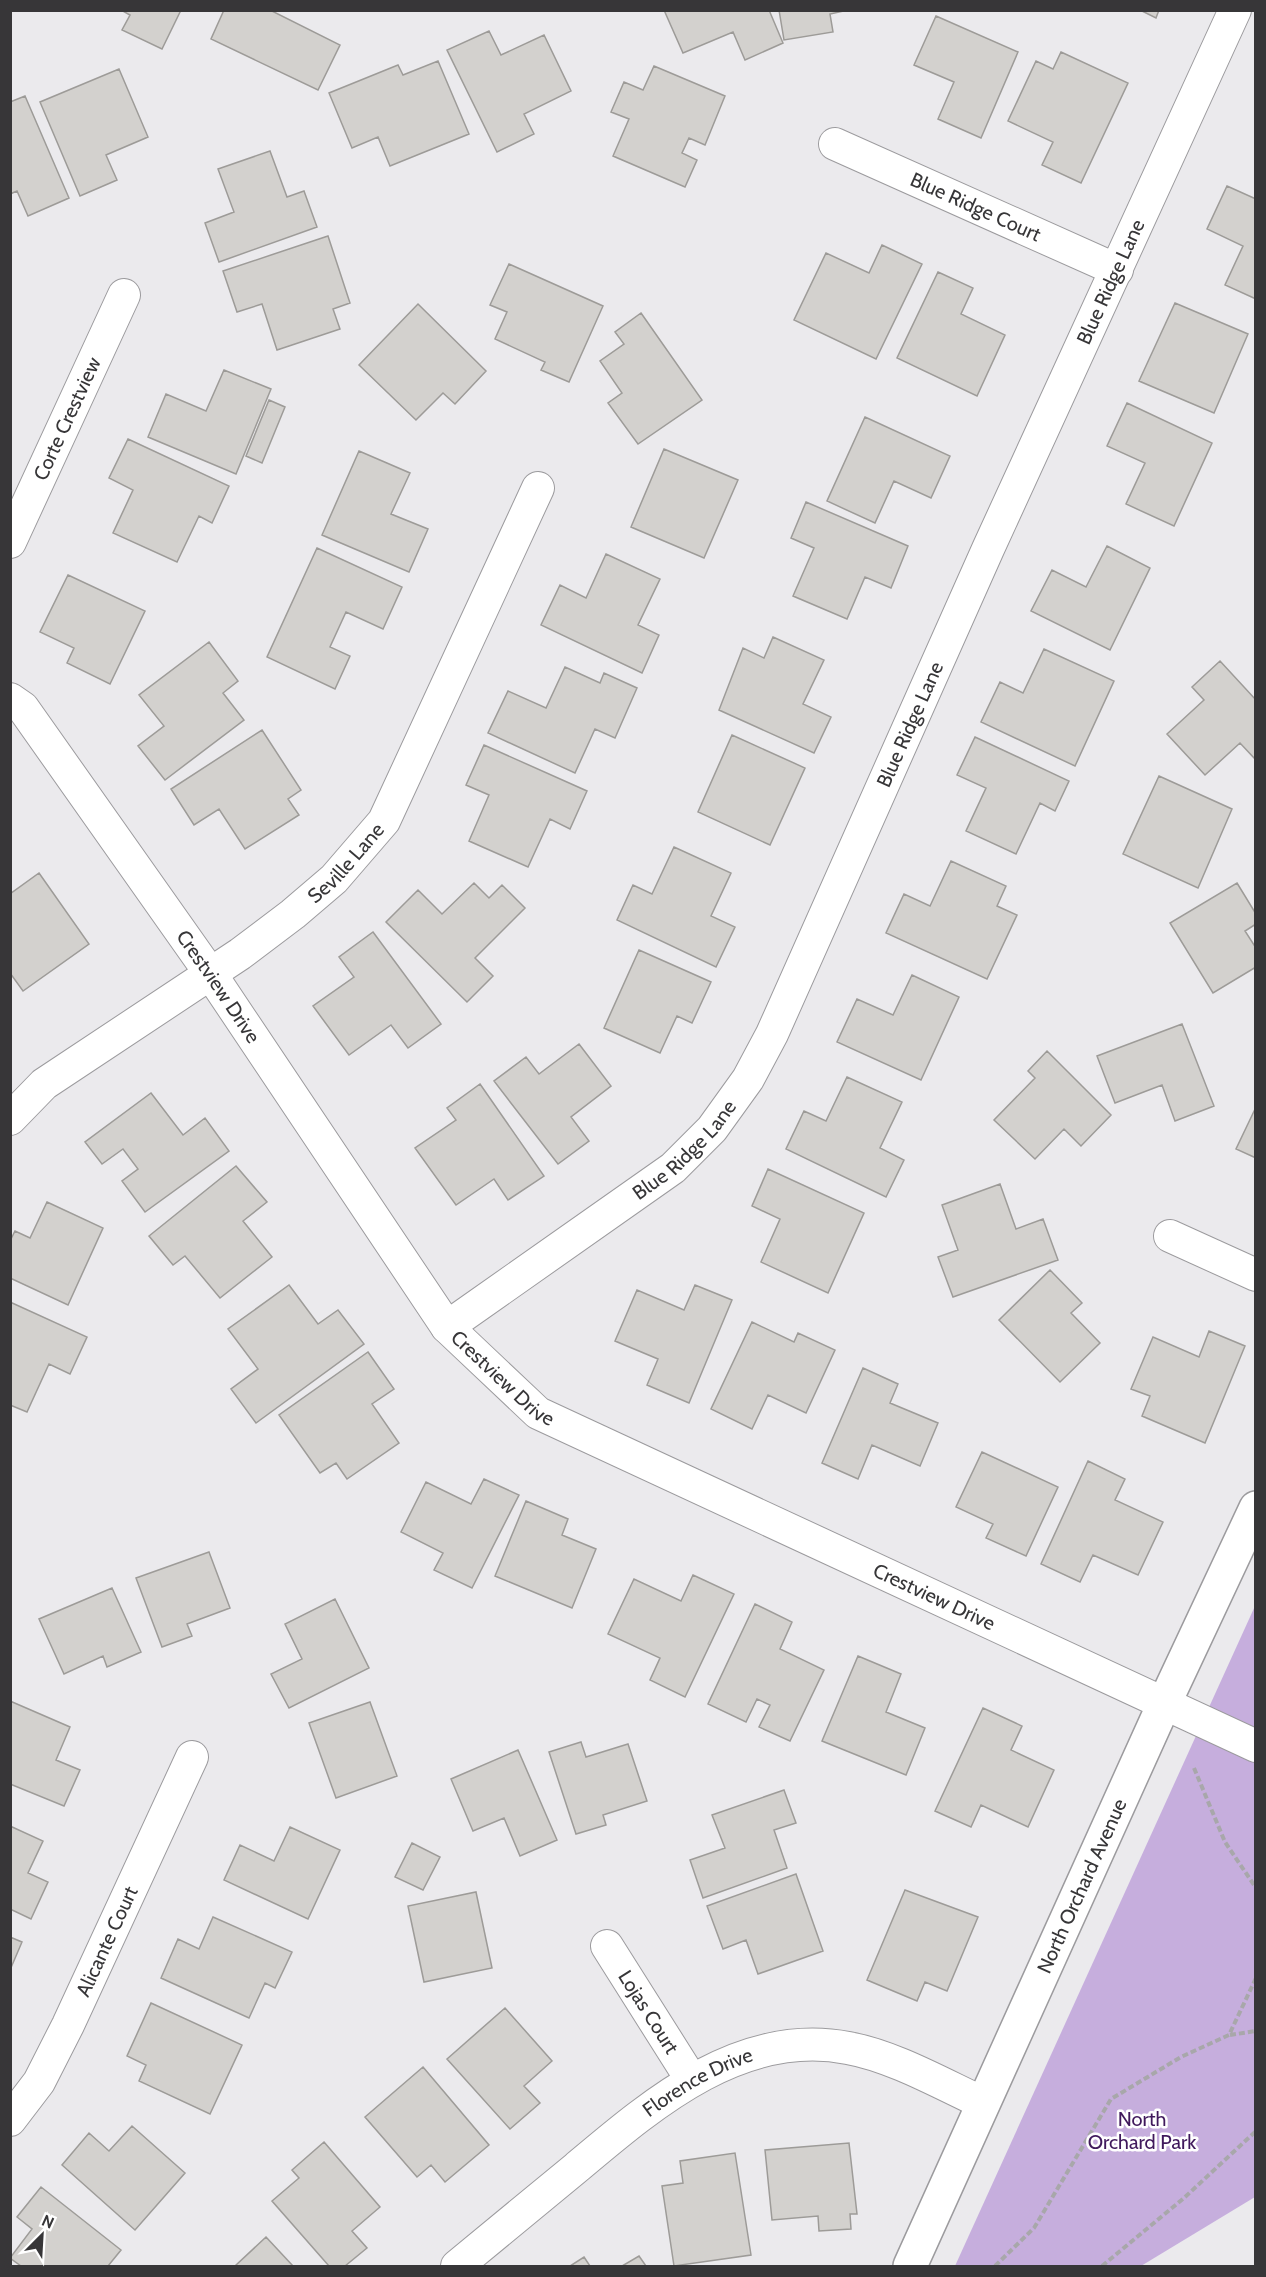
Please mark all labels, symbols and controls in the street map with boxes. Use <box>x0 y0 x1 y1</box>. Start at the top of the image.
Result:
street label: Blue Ridge Court <box>907 167 1045 247</box>
street label: Blue Ridge Lane <box>1071 215 1149 348</box>
street label: Corte Crestview <box>28 353 106 484</box>
street label: Blue Ridge Lane <box>871 658 948 791</box>
street label: Seville Lane <box>303 818 389 908</box>
street label: Crestview Drive <box>171 925 265 1048</box>
street label: Blue Ridge Lane <box>628 1095 741 1205</box>
street label: Crestview Drive <box>446 1325 558 1431</box>
street label: Crestview Drive <box>869 1558 999 1635</box>
street label: North Orchard Avenue <box>1032 1795 1132 1977</box>
street label: Alicante Court <box>71 1882 143 2000</box>
street label: Lojas Court <box>613 1966 684 2058</box>
street label: Florence Drive <box>638 2043 756 2122</box>
park label: North Orchard Park <box>1088 2107 1196 2154</box>
north arrow <box>12 2205 72 2265</box>
text: N <box>39 2211 57 2233</box>

